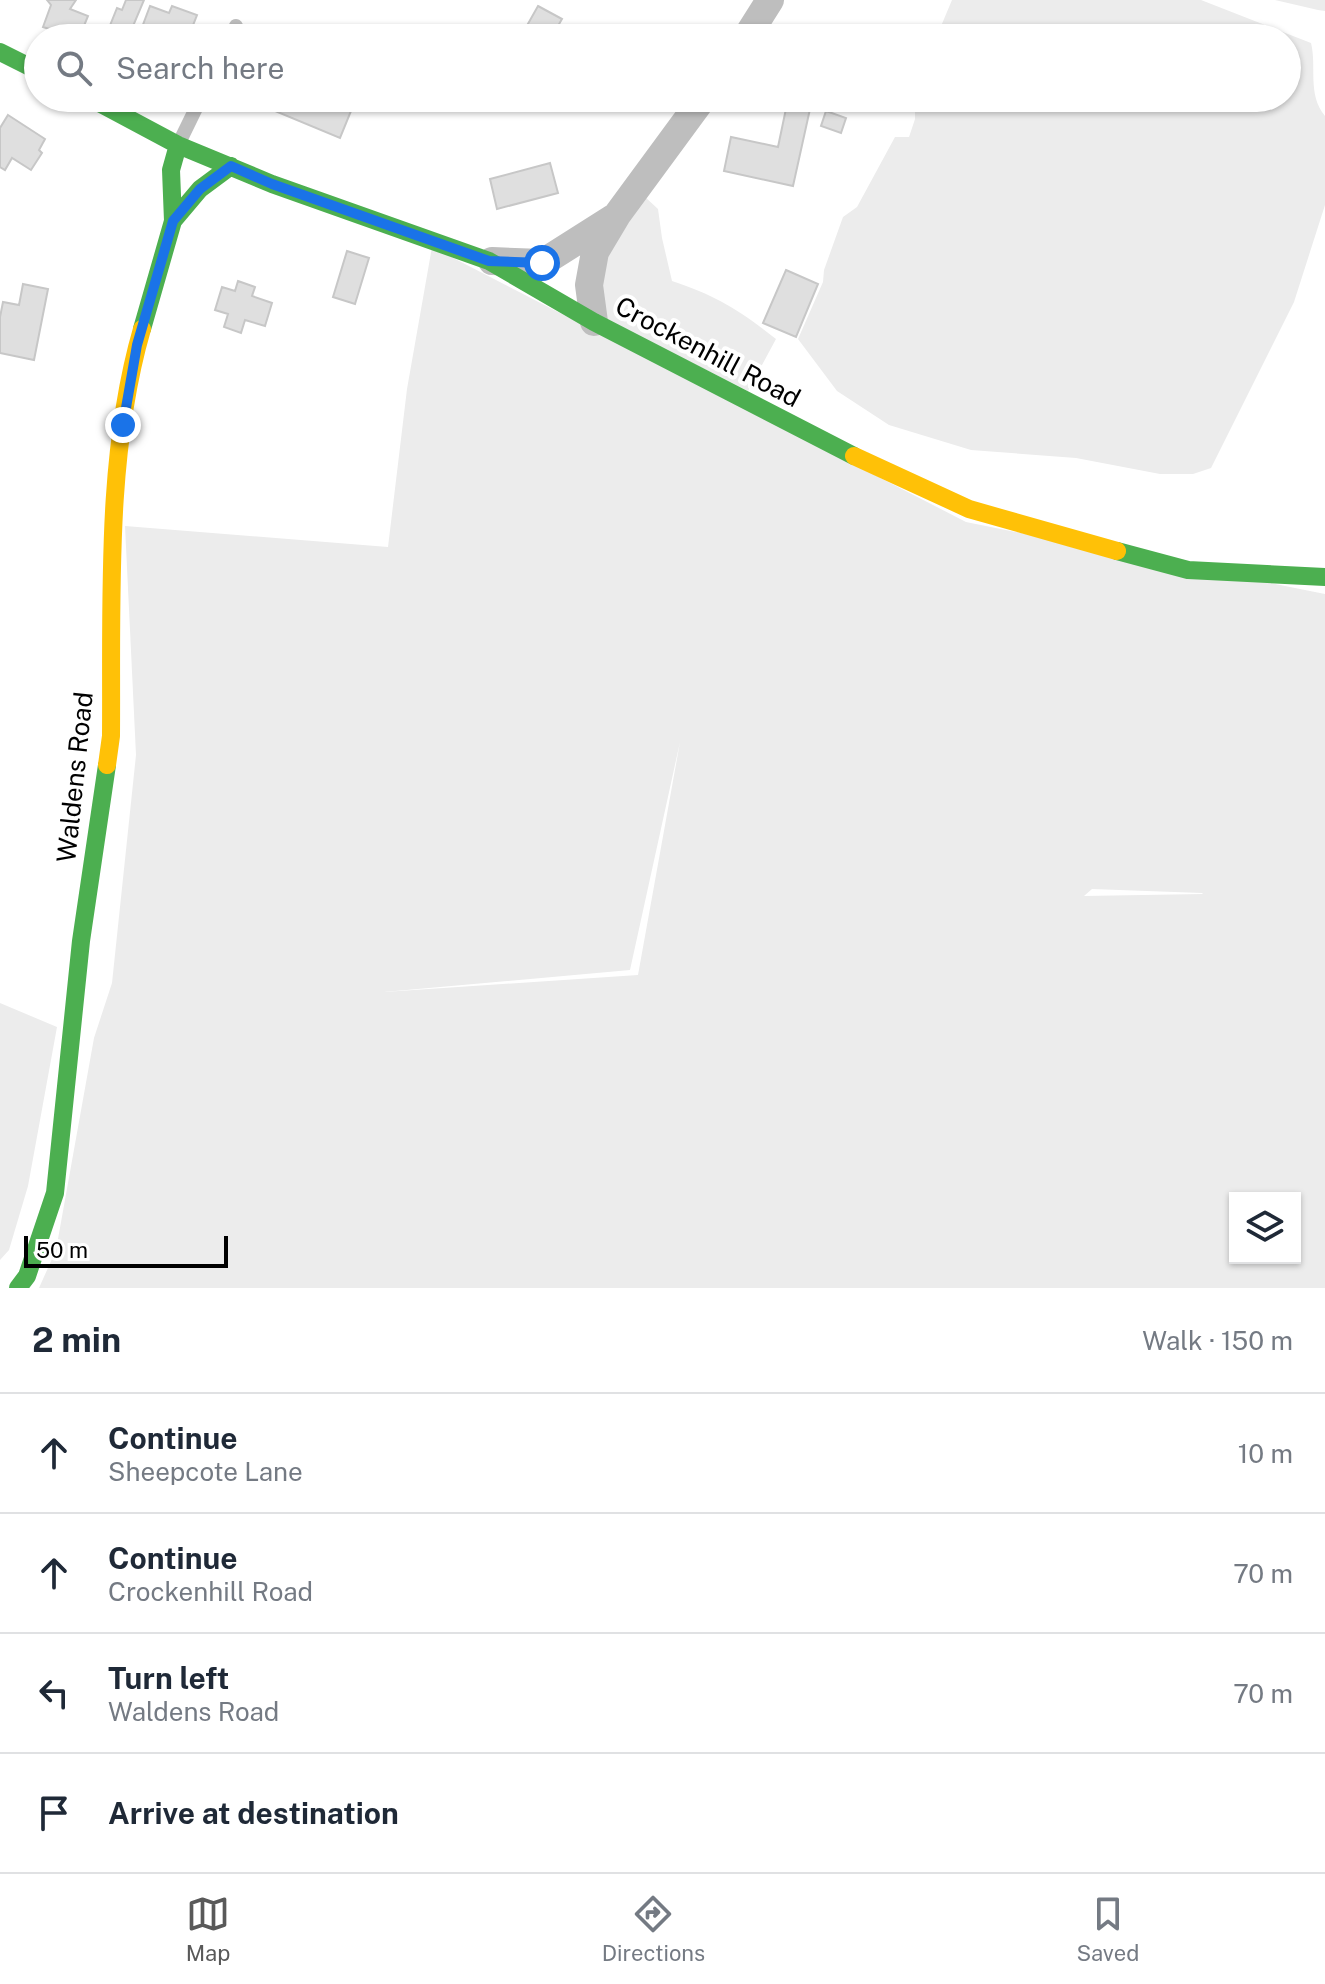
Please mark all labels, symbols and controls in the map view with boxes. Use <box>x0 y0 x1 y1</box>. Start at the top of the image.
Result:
search box <box>24 24 1301 112</box>
icon: search <box>52 46 96 90</box>
text: Search here <box>116 50 284 86</box>
route start <box>524 245 560 281</box>
street label: Crockenhill Road <box>610 290 806 413</box>
route end <box>105 407 141 443</box>
street label: Waldens Road <box>50 690 99 864</box>
map controls <box>1229 1192 1301 1264</box>
button: layers <box>1229 1192 1301 1264</box>
scale bar <box>24 1232 228 1268</box>
text: 50 m <box>36 1237 88 1263</box>
text: 2 min <box>32 1320 121 1360</box>
text: Walk · 150 m <box>1142 1325 1293 1356</box>
text: Continue <box>108 1420 238 1456</box>
icon: ahead <box>32 1431 76 1475</box>
text: 10 m <box>1238 1438 1293 1469</box>
text: Sheepcote Lane <box>108 1456 303 1487</box>
text: Continue <box>108 1540 238 1576</box>
icon: ahead <box>32 1551 76 1595</box>
text: 70 m <box>1233 1558 1293 1589</box>
text: Crockenhill Road <box>108 1576 313 1607</box>
text: Turn left <box>108 1660 229 1696</box>
icon: left <box>32 1671 76 1715</box>
text: 70 m <box>1233 1678 1293 1709</box>
text: Waldens Road <box>108 1696 279 1727</box>
icon: arrive <box>32 1791 76 1835</box>
text: Arrive at destination <box>108 1795 399 1831</box>
tab: Map <box>186 1892 230 1966</box>
tab: Directions <box>602 1892 705 1966</box>
tab: Saved <box>1076 1892 1139 1966</box>

